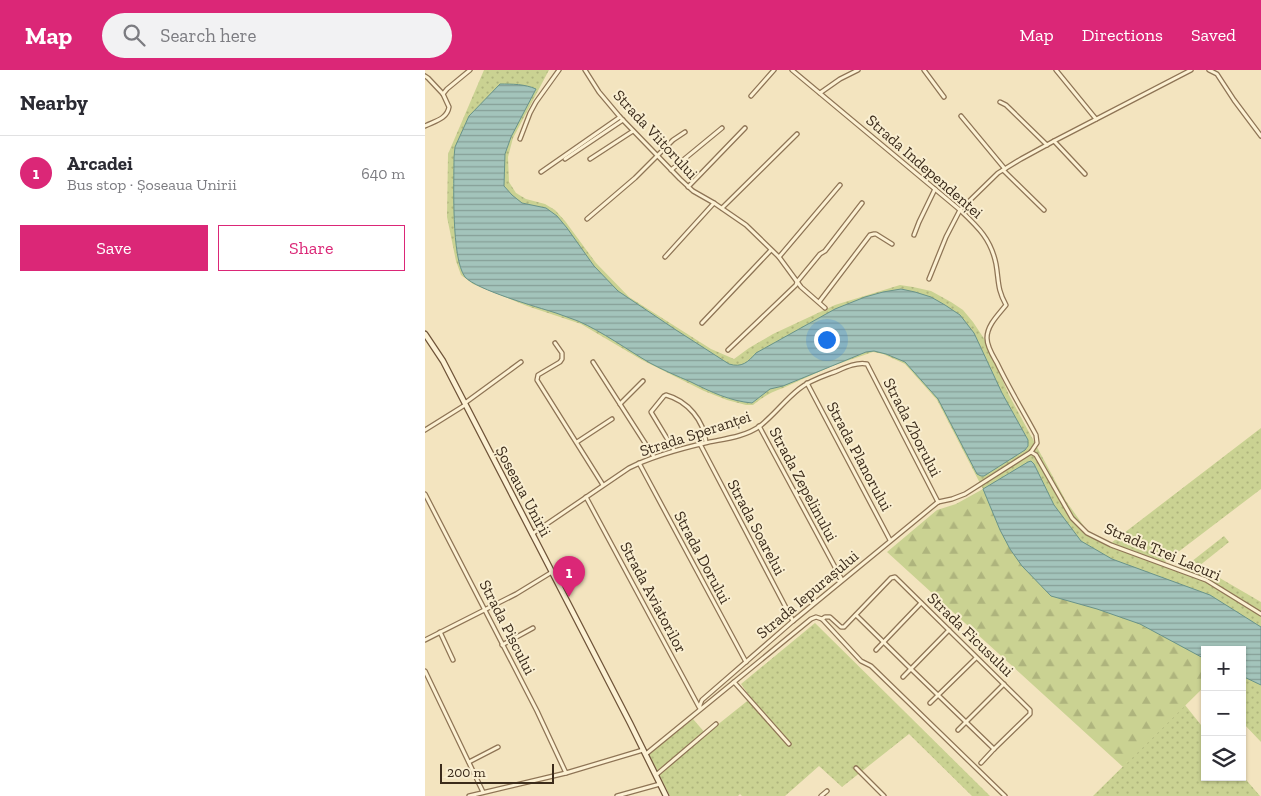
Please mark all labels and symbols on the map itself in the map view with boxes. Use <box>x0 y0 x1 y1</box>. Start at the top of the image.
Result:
street label: Strada Viitorului <box>609 86 702 183</box>
street label: Strada Independenței <box>862 110 987 223</box>
your location <box>814 327 840 353</box>
street label: Strada Zborului <box>879 375 946 480</box>
street label: Strada Planorului <box>823 398 897 515</box>
street label: Strada Speranței <box>637 406 753 460</box>
street label: Strada Zepelinului <box>765 424 842 545</box>
street label: Șoseaua Unirii <box>492 443 556 540</box>
street label: Strada Soarelui <box>723 476 790 579</box>
street label: Strada Dorului <box>670 508 735 607</box>
street label: Strada Trei Lacuri <box>1102 518 1224 585</box>
street label: Strada Aviatorilor <box>616 538 691 656</box>
street label: Strada Iepurașului <box>752 546 863 643</box>
pin: 1 <box>553 556 585 597</box>
street label: Strada Piscului <box>476 577 540 678</box>
street label: Strada Ficusului <box>924 588 1018 681</box>
scale bar <box>440 761 554 784</box>

